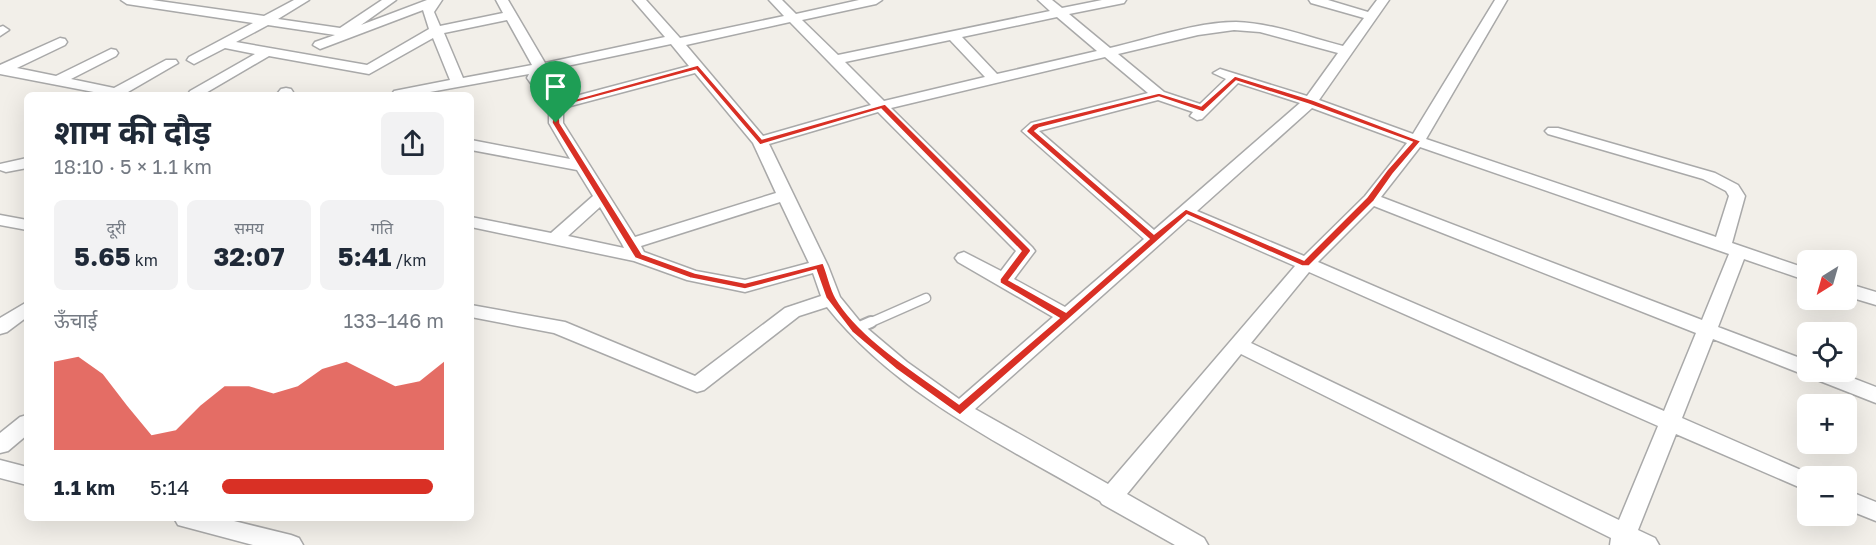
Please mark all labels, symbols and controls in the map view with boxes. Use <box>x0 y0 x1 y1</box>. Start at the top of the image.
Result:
pin <box>530 61 581 123</box>
icon: arrive <box>539 70 572 103</box>
text: शाम की दौड़ <box>54 112 211 151</box>
button: share <box>381 112 444 175</box>
text: 18:10 · 5 × 1.1 km <box>54 154 212 178</box>
text: दूरी <box>106 218 126 238</box>
text: समय <box>234 218 264 238</box>
text: गति <box>371 218 393 238</box>
text: 5.65 <box>74 241 131 272</box>
text: 32:07 <box>213 241 285 272</box>
text: 5:41 <box>338 241 391 272</box>
text: km <box>131 250 158 270</box>
text: /km <box>391 250 426 270</box>
north arrow <box>1797 250 1857 310</box>
map controls <box>1797 250 1857 526</box>
text: ऊँचाई <box>54 308 97 332</box>
text: 133–146 m <box>344 308 444 332</box>
button: locate <box>1797 322 1857 382</box>
button: + <box>1797 394 1857 454</box>
button: − <box>1797 466 1857 526</box>
text: 1.1 km <box>54 475 115 499</box>
text: 5:14 <box>150 475 190 499</box>

